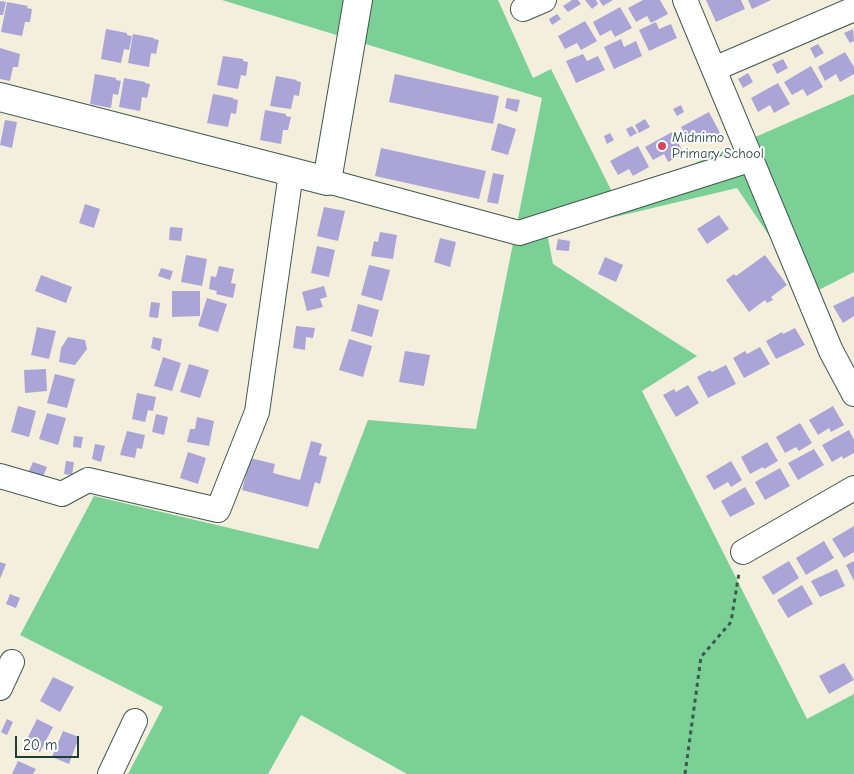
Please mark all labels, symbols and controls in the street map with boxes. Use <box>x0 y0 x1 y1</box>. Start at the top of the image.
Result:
place label: Midnimo Primary School <box>672 130 764 162</box>
marker: Midnimo Primary School <box>656 140 668 152</box>
scale bar <box>18 726 81 758</box>
text: 20 m <box>23 736 57 754</box>

